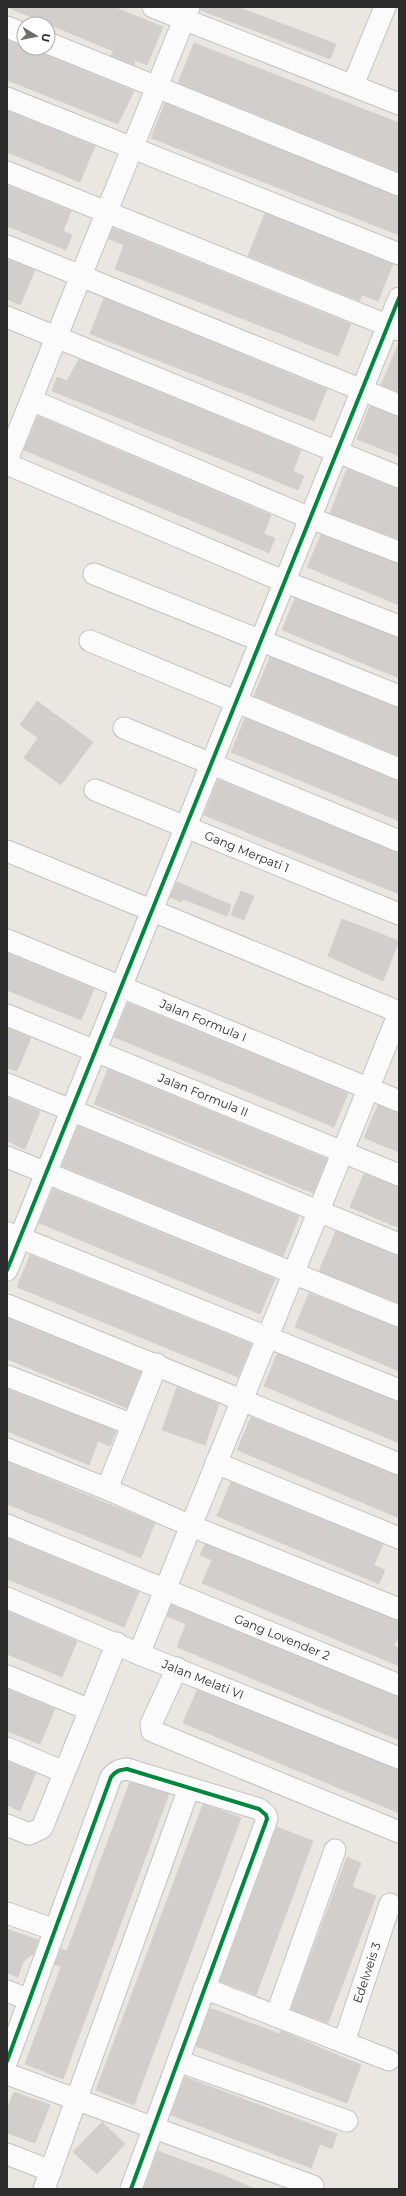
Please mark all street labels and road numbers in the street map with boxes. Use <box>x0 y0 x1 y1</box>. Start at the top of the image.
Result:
street label: Gang Merpati 1 <box>202 828 292 875</box>
street label: Jalan Formula I <box>157 995 249 1045</box>
street label: Jalan Formula II <box>155 1069 251 1120</box>
street label: Gang Lovender 2 <box>232 1611 332 1663</box>
street label: Jalan Melati VI <box>159 1656 246 1702</box>
street label: Edelweis 3 <box>349 1940 384 2005</box>

